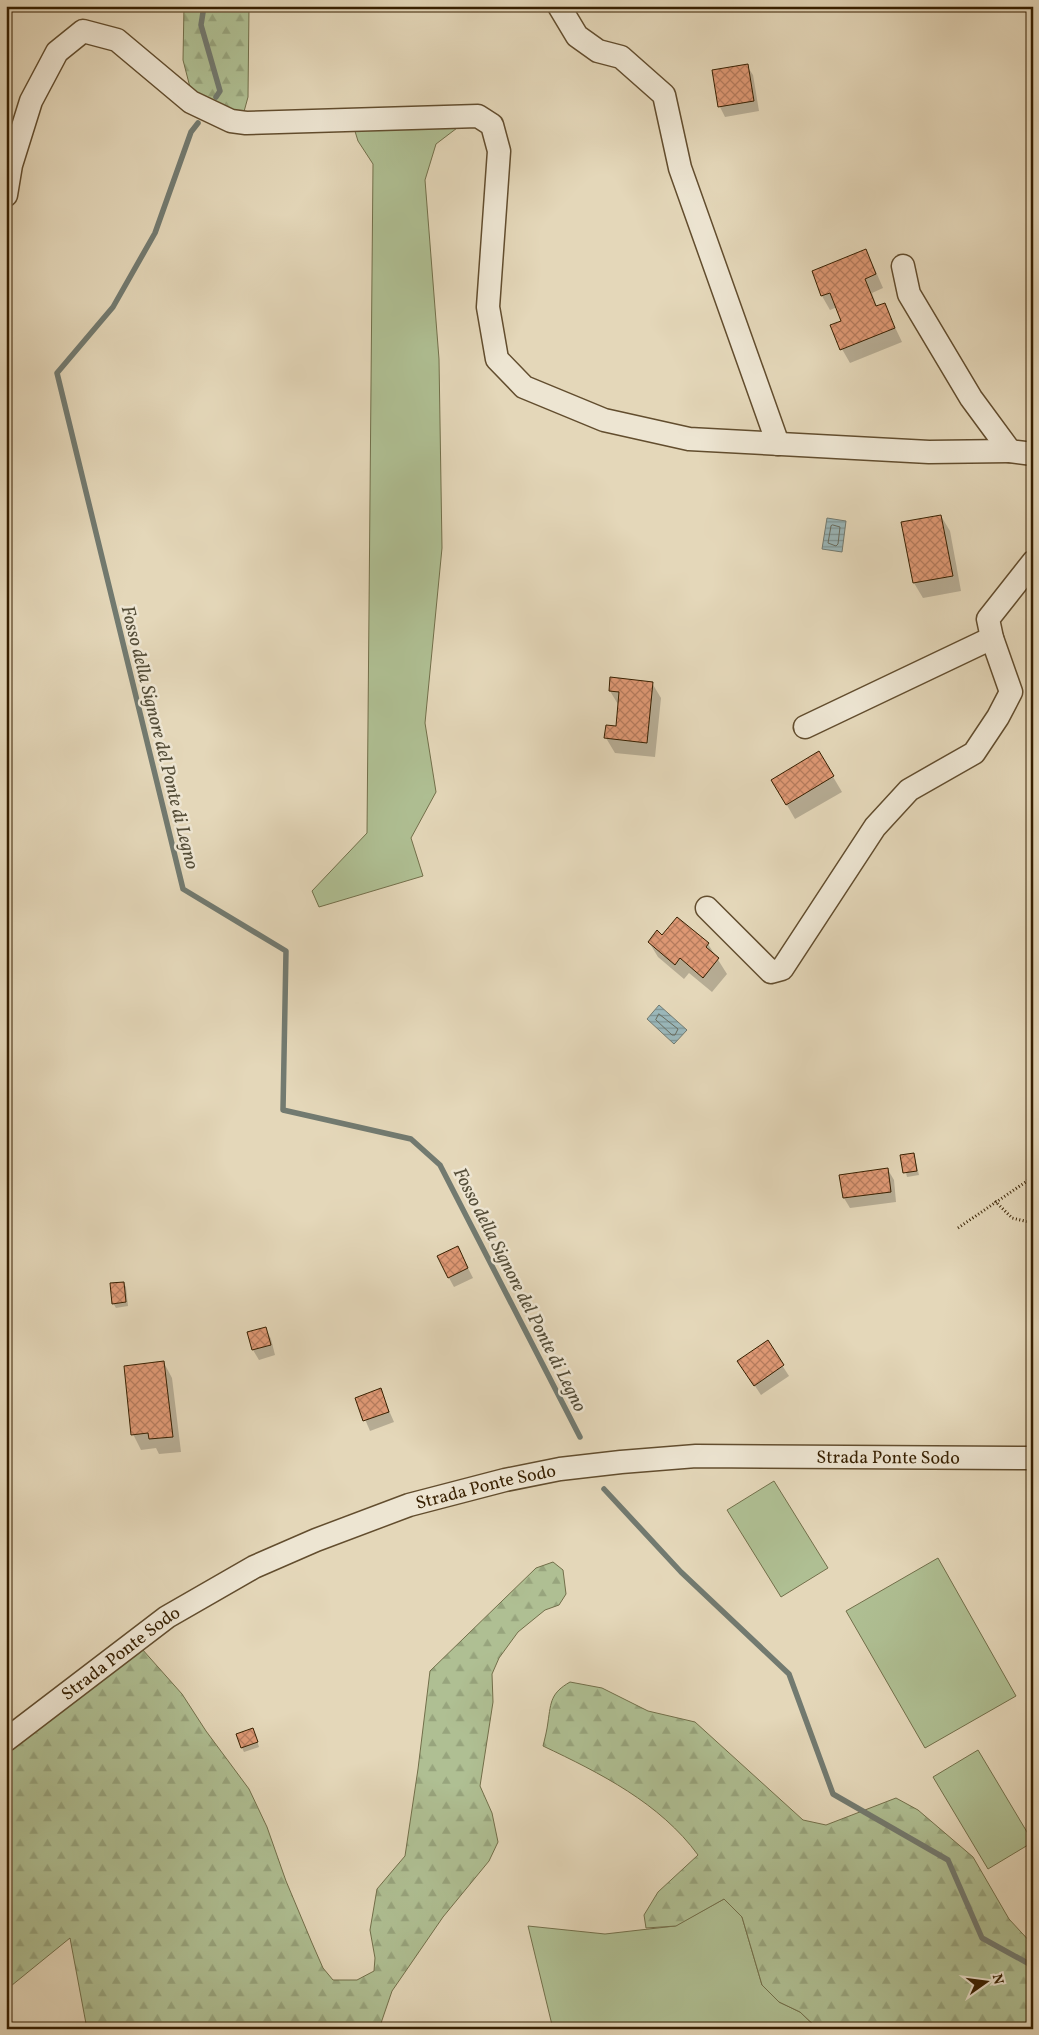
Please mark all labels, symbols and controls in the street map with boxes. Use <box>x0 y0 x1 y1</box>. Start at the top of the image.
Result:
water label: Fosso della Signore del Ponte di Legno <box>114 603 205 872</box>
water label: Fosso della Signore del Ponte di Legno <box>446 1163 592 1417</box>
street label: Strada Ponte Sodo <box>816 1446 960 1472</box>
street label: Strada Ponte Sodo <box>413 1459 558 1517</box>
street label: Strada Ponte Sodo <box>57 1601 185 1707</box>
north arrow <box>962 1958 1012 2008</box>
text: N <box>987 1972 1008 1986</box>

